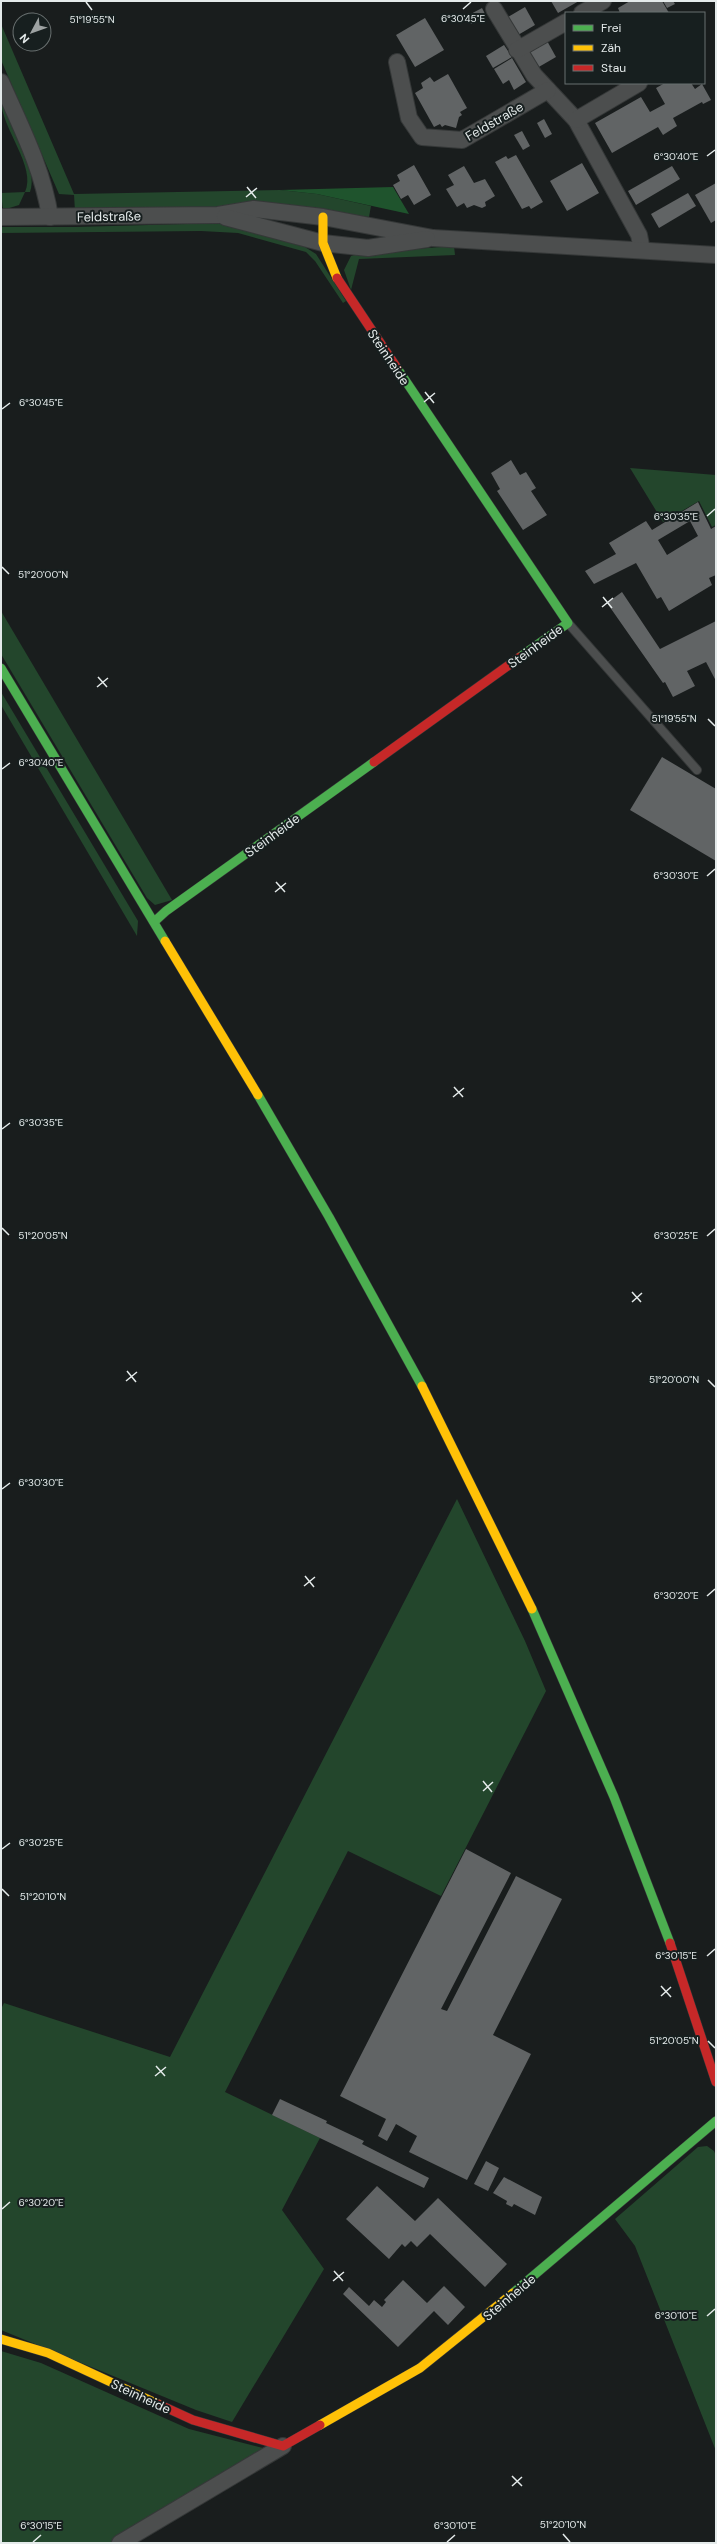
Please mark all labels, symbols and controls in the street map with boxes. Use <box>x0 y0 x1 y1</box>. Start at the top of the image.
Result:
north arrow <box>12 12 52 52</box>
text: 6°30'45"E <box>441 12 485 25</box>
legend <box>565 12 705 84</box>
text: 51°19'55"N <box>69 13 115 26</box>
text: Frei <box>601 20 621 36</box>
text: N <box>17 31 32 46</box>
text: Zäh <box>601 40 621 56</box>
text: Stau <box>601 60 626 76</box>
street label: Feldstraße <box>462 98 526 145</box>
text: 6°30'40"E <box>654 150 699 163</box>
street label: Feldstraße <box>77 207 141 226</box>
street label: Steinheide <box>364 326 414 389</box>
text: 6°30'45"E <box>19 396 63 409</box>
text: 6°30'35"E <box>654 510 699 523</box>
text: 51°20'00"N <box>18 568 68 581</box>
street label: Steinheide <box>504 621 566 672</box>
text: 51°19'55"N <box>651 712 697 725</box>
text: 6°30'40"E <box>19 756 64 769</box>
street label: Steinheide <box>241 810 303 861</box>
text: 6°30'30"E <box>653 869 699 882</box>
text: 6°30'35"E <box>19 1116 64 1129</box>
text: 51°20'05"N <box>18 1229 68 1242</box>
text: 6°30'25"E <box>654 1229 698 1242</box>
text: 51°20'00"N <box>649 1373 699 1386</box>
text: 6°30'30"E <box>18 1476 64 1489</box>
text: 6°30'20"E <box>653 1589 699 1602</box>
text: 6°30'25"E <box>19 1836 63 1849</box>
text: 51°20'10"N <box>20 1890 66 1903</box>
text: 6°30'15"E <box>655 1949 697 1962</box>
text: 51°20'05"N <box>649 2034 699 2047</box>
text: 6°30'20"E <box>18 2196 64 2209</box>
street label: Steinheide <box>479 2270 539 2324</box>
text: 6°30'10"E <box>655 2309 698 2322</box>
street label: Steinheide <box>108 2375 173 2418</box>
text: 51°20'10"N <box>540 2518 586 2531</box>
text: 6°30'15"E <box>20 2519 62 2532</box>
text: 6°30'10"E <box>434 2519 477 2532</box>

